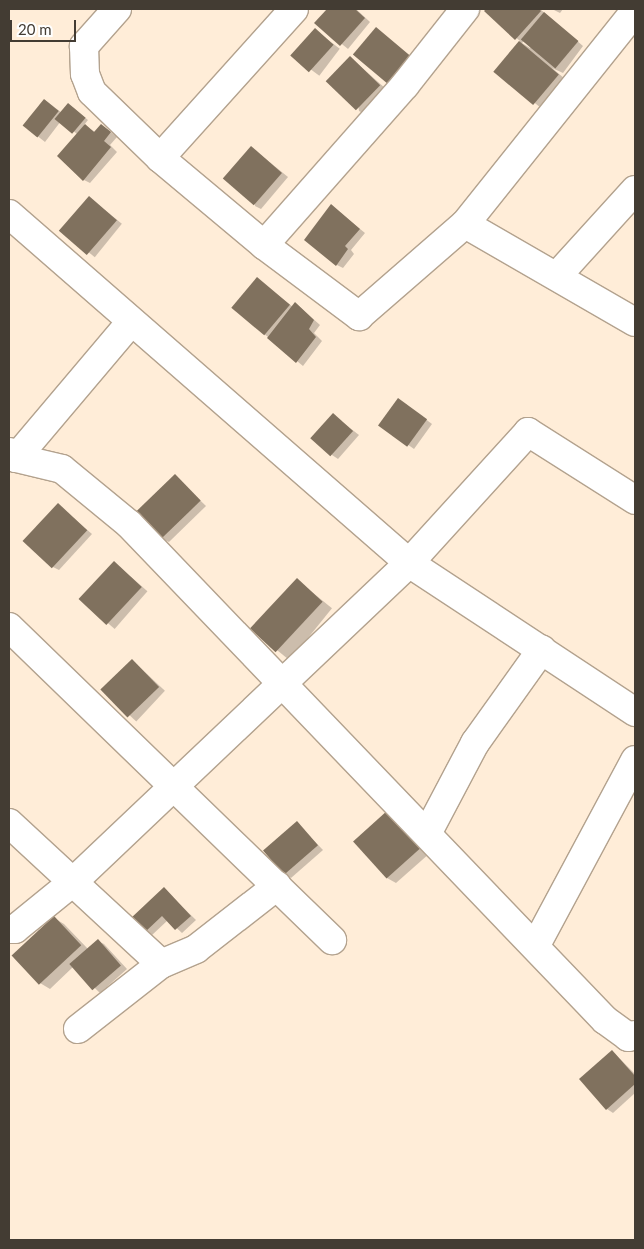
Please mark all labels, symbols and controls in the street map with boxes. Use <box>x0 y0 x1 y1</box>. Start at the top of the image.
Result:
scale bar <box>12 10 79 42</box>
text: 20 m <box>18 20 52 38</box>

